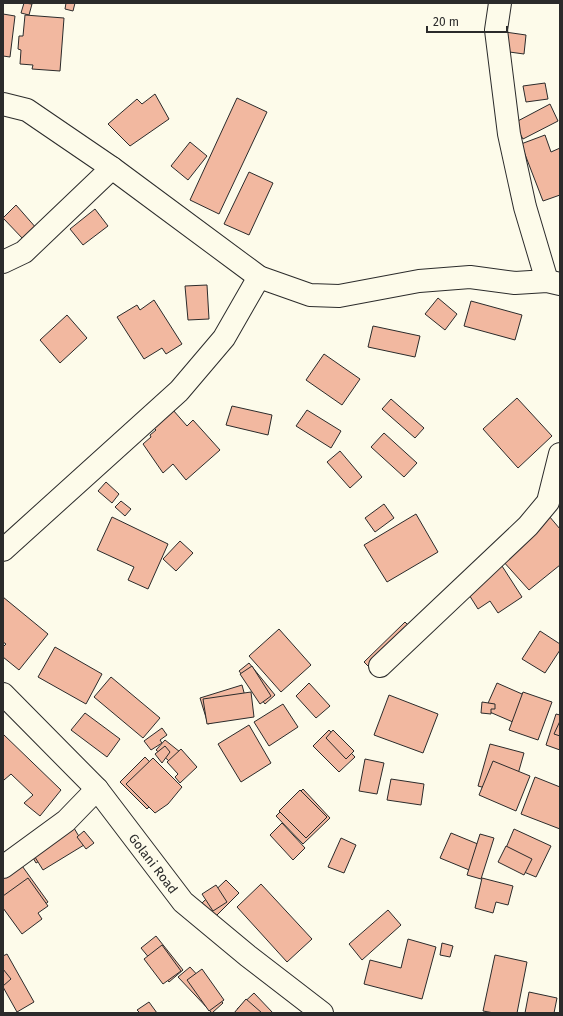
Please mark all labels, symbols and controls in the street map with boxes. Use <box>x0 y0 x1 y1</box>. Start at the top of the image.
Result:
scale bar <box>427 8 507 34</box>
text: 20 m <box>433 15 459 29</box>
street label: Golani Road <box>126 831 181 897</box>

